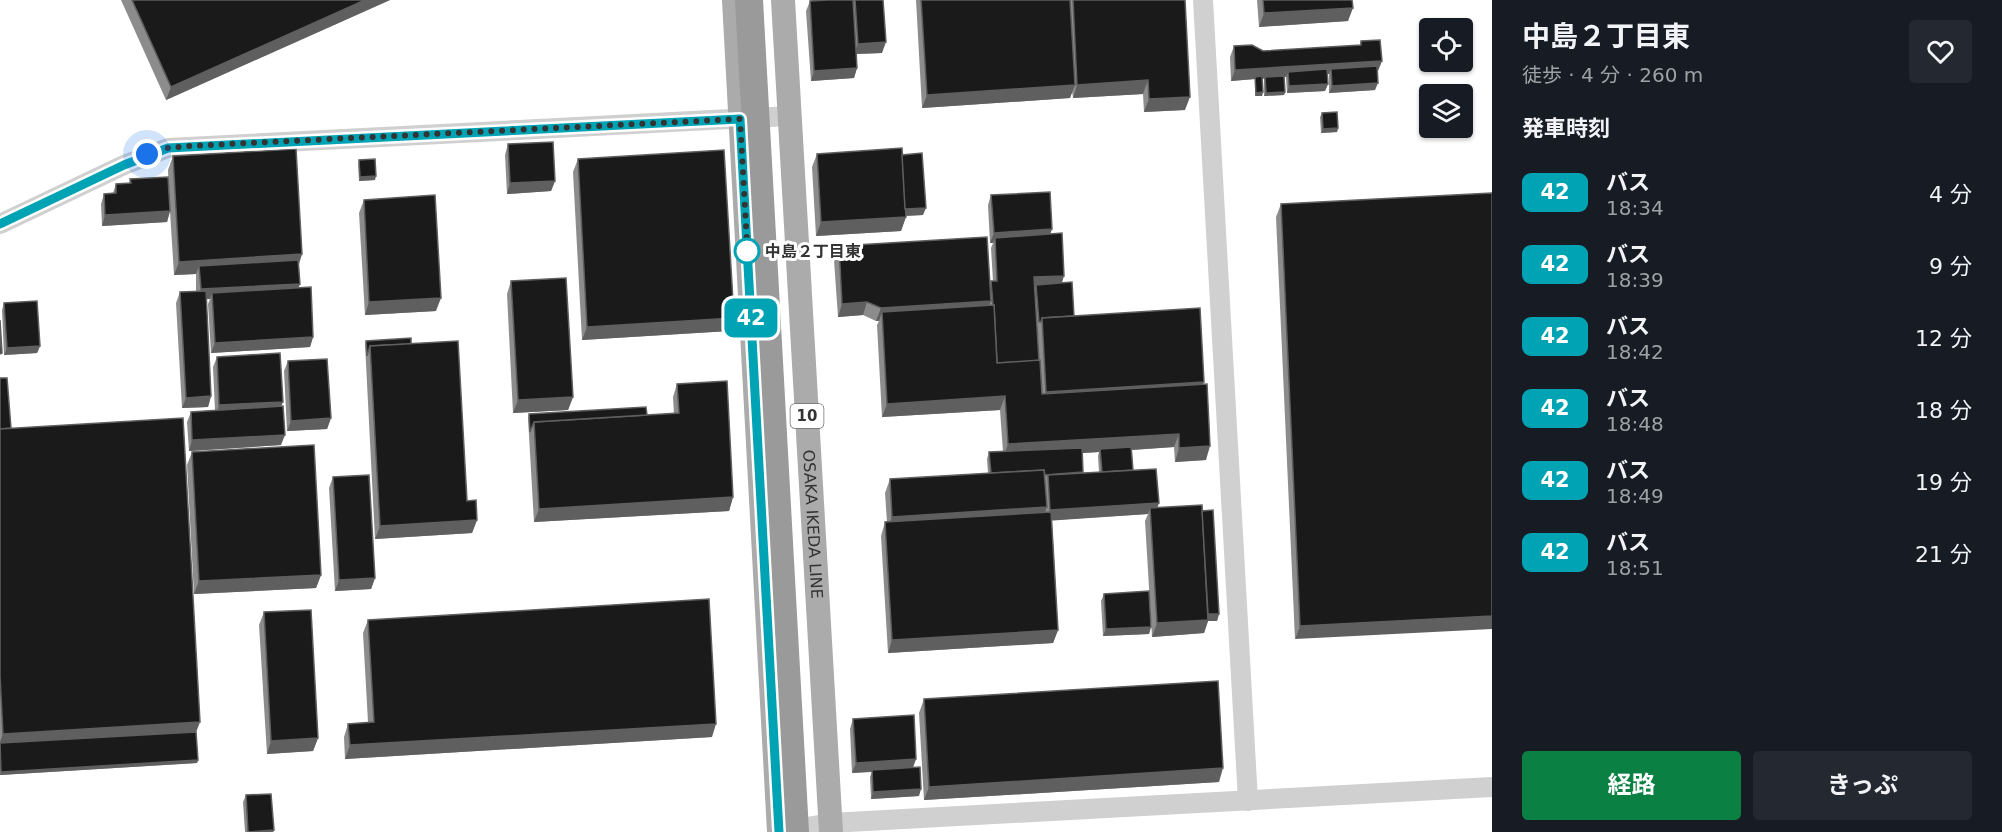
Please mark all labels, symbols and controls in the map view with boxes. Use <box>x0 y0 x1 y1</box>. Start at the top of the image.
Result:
map controls <box>1419 18 1473 138</box>
button: locate <box>1419 18 1473 72</box>
text: 中島２丁目東 <box>1522 20 1690 53</box>
button: heart <box>1909 20 1972 83</box>
text: 徒歩 · 4 分 · 260 m <box>1522 63 1703 87</box>
button: layers <box>1419 84 1473 138</box>
text: 発車時刻 <box>1522 116 1610 141</box>
your location <box>132 139 162 169</box>
text: バス <box>1606 170 1650 195</box>
text: 42 <box>1540 180 1570 204</box>
text: 4 分 <box>1929 182 1972 207</box>
text: 18:34 <box>1606 196 1664 220</box>
marker: 中島２丁目東 <box>734 238 760 264</box>
place label: 中島２丁目東 <box>765 242 861 261</box>
text: バス <box>1606 242 1650 267</box>
text: 42 <box>1540 252 1570 276</box>
text: 9 分 <box>1929 254 1972 279</box>
text: 18:39 <box>1606 268 1664 292</box>
line badge: 42 <box>724 298 778 338</box>
text: 42 <box>736 306 766 330</box>
text: バス <box>1606 314 1650 339</box>
text: 42 <box>1540 324 1570 348</box>
text: 12 分 <box>1915 326 1972 351</box>
text: 18:42 <box>1606 340 1664 364</box>
text: バス <box>1606 386 1650 411</box>
text: 42 <box>1540 396 1570 420</box>
text: 18 分 <box>1915 398 1972 423</box>
road number: 10 <box>790 404 824 428</box>
text: 18:48 <box>1606 412 1664 436</box>
street label: OSAKA IKEDA LINE <box>799 449 827 599</box>
text: バス <box>1606 458 1650 483</box>
text: 42 <box>1540 468 1570 492</box>
text: 19 分 <box>1915 470 1972 495</box>
text: 18:49 <box>1606 484 1664 508</box>
text: バス <box>1606 530 1650 555</box>
text: 42 <box>1540 540 1570 564</box>
text: 21 分 <box>1915 542 1972 567</box>
text: 18:51 <box>1606 556 1664 580</box>
button: 経路 <box>1522 751 1741 820</box>
button: きっぷ <box>1753 751 1972 820</box>

